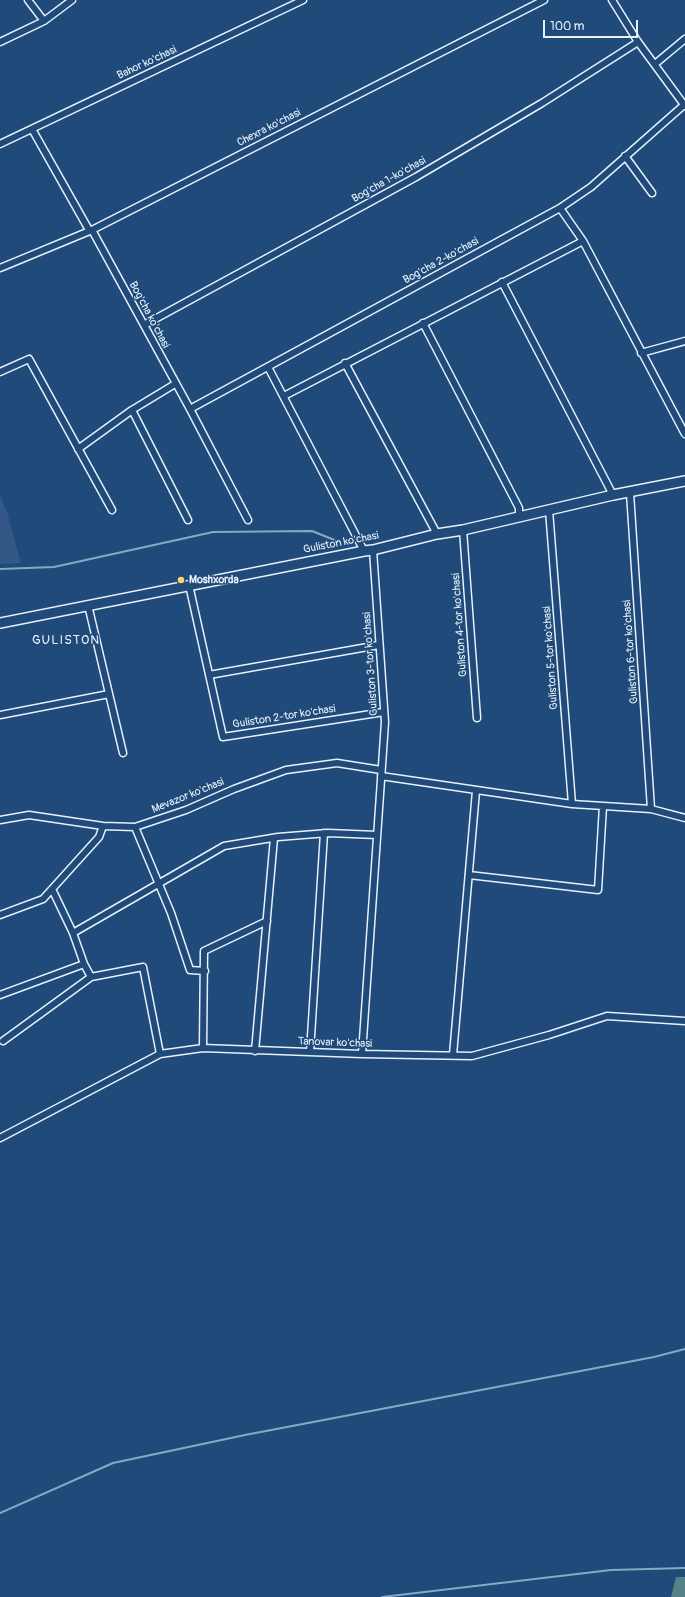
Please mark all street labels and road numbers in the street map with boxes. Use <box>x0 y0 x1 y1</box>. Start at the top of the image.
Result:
street label: Bahor ko'chasi <box>115 43 179 83</box>
street label: Chexra ko'chasi <box>235 106 303 150</box>
street label: Bog'cha 1-ko'chasi <box>350 154 428 206</box>
street label: Bog'cha 2-ko'chasi <box>401 235 481 287</box>
street label: Bog'cha ko'chasi <box>126 279 172 351</box>
street label: Guliston ko'chasi <box>302 529 380 557</box>
street label: Guliston 4-tor ko'chasi <box>450 573 470 677</box>
street label: Guliston 6-tor ko'chasi <box>621 600 641 704</box>
street label: Guliston 5-tor ko'chasi <box>541 606 561 710</box>
street label: Guliston 3-tor ko'chasi <box>361 612 381 716</box>
street label: Guliston 2-tor ko'chasi <box>232 702 336 732</box>
street label: Mevazor ko'chasi <box>150 776 226 816</box>
street label: Tanovar ko'chasi <box>298 1035 372 1051</box>

